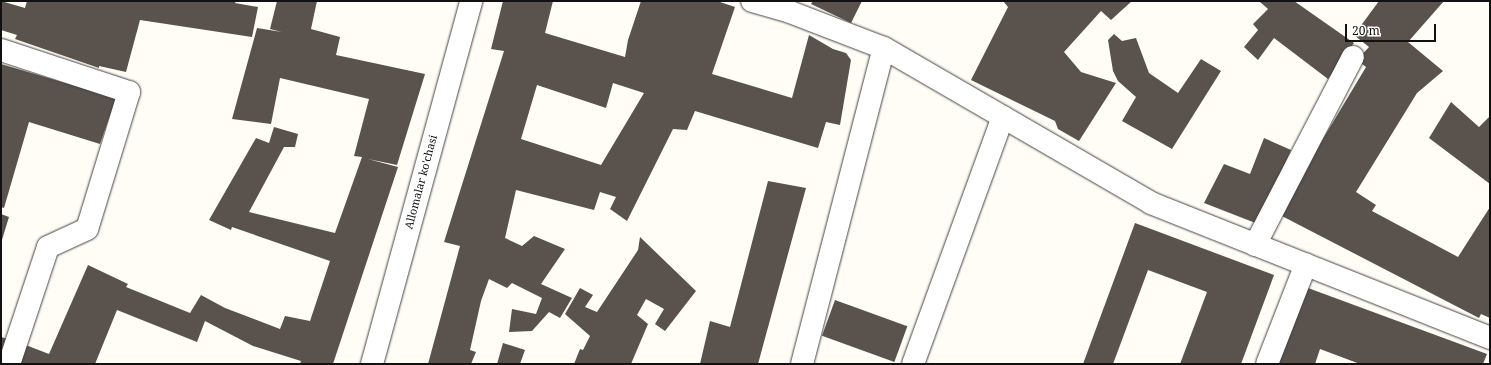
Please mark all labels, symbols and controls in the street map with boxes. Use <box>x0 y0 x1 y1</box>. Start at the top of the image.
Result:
scale bar <box>1347 16 1438 42</box>
text: 20 m <box>1352 22 1380 39</box>
street label: Allomalar ko'chasi <box>402 133 440 231</box>

